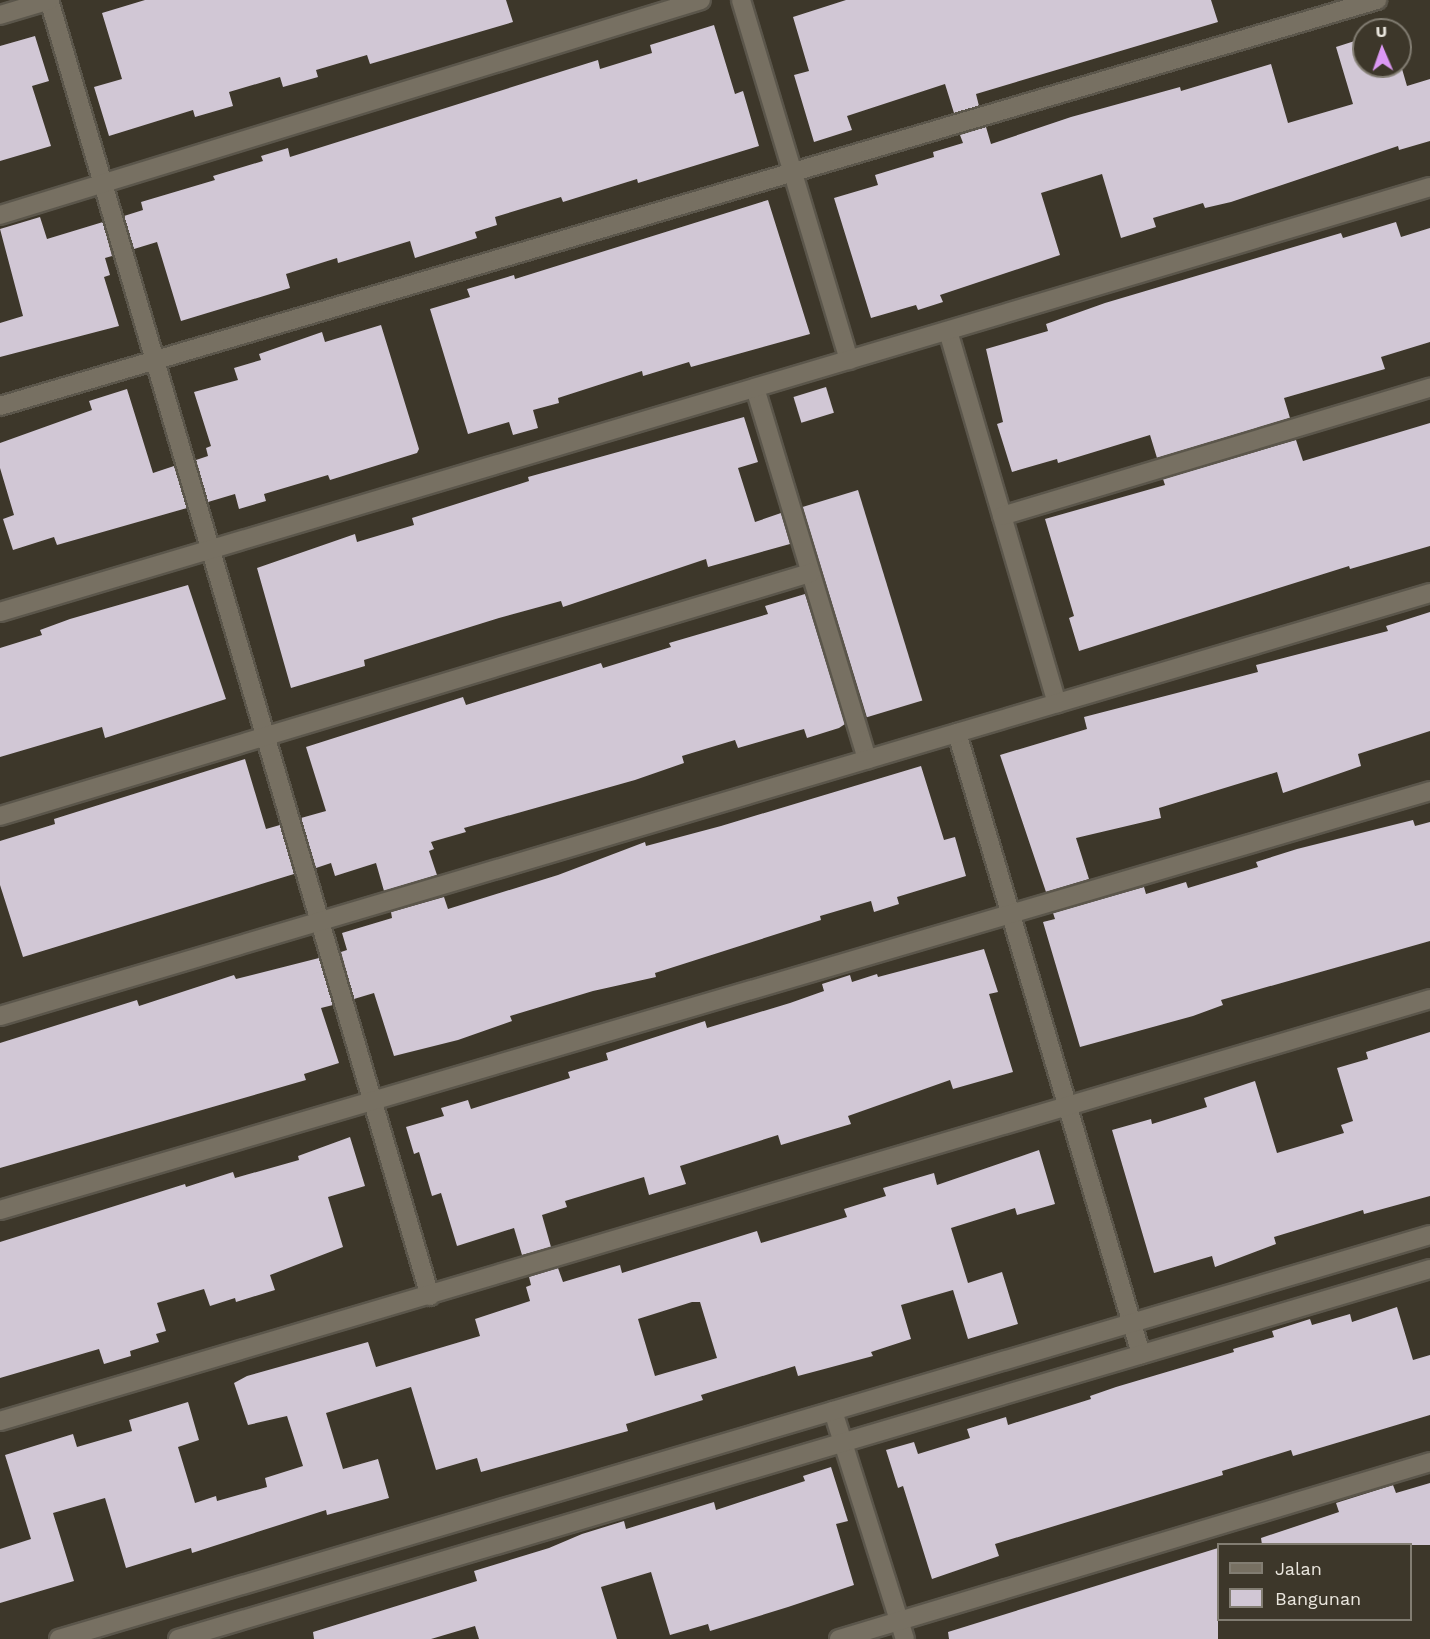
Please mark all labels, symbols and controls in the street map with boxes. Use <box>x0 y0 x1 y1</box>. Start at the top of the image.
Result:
north arrow <box>1352 18 1412 78</box>
text: U <box>1375 22 1387 41</box>
legend <box>1217 1543 1412 1621</box>
text: Jalan <box>1275 1558 1322 1579</box>
text: Bangunan <box>1275 1588 1361 1609</box>

